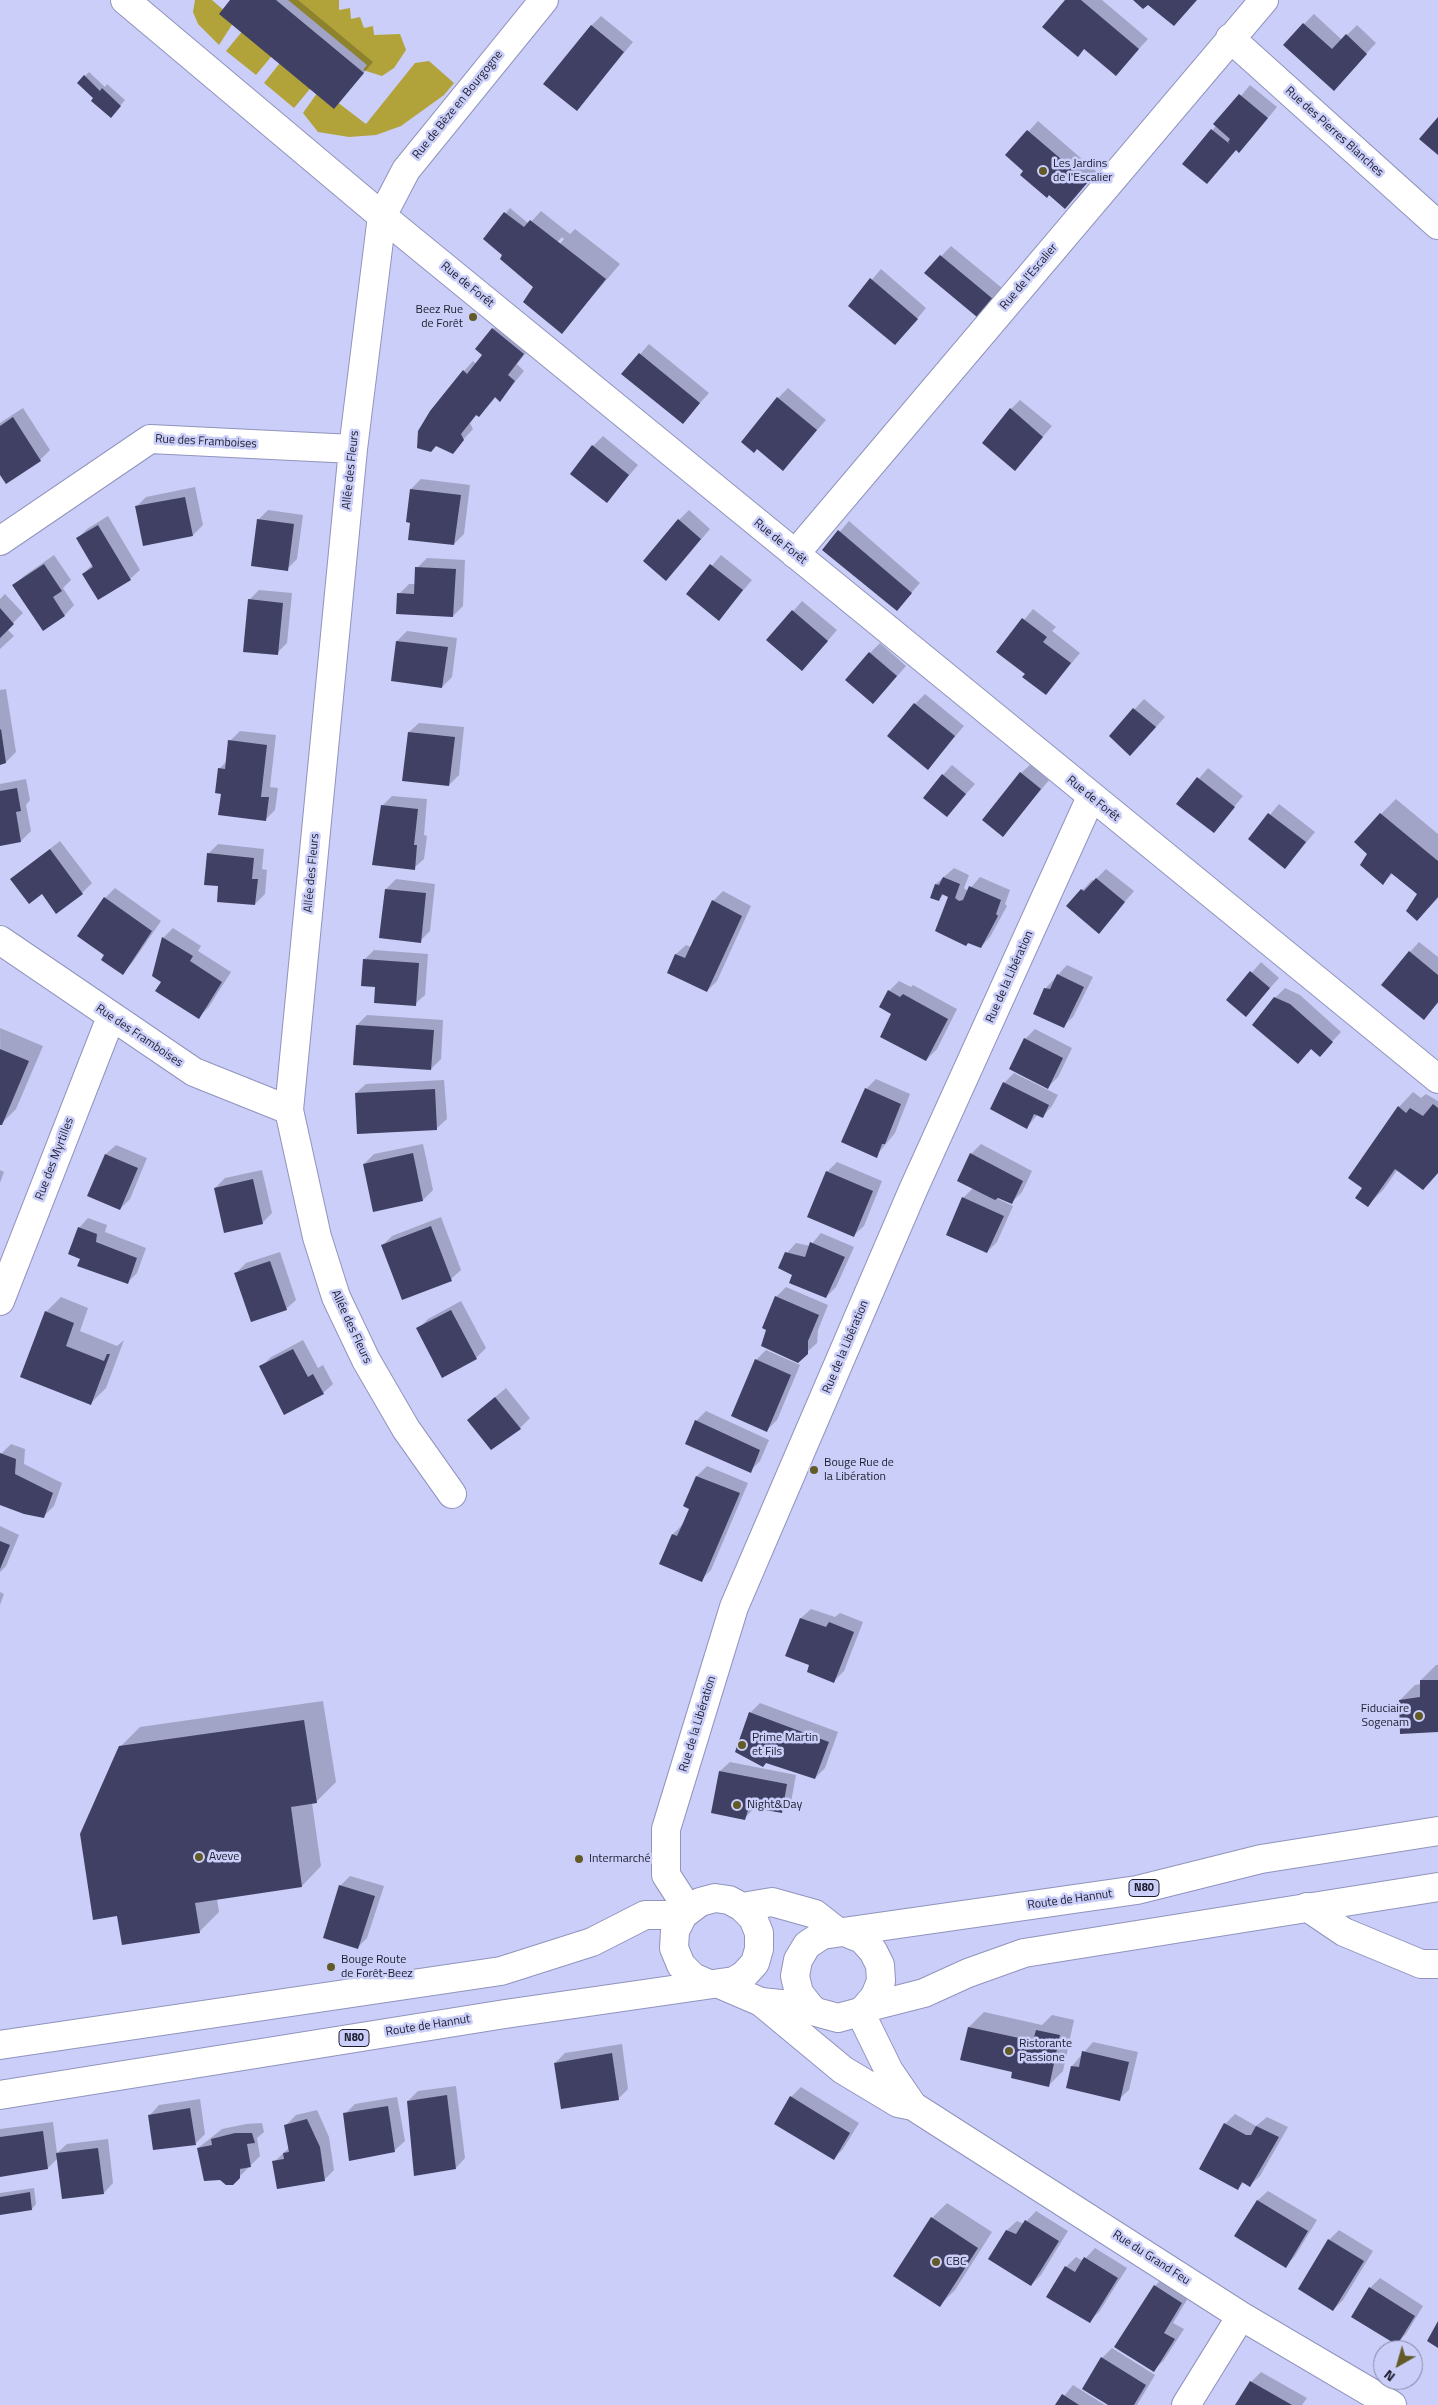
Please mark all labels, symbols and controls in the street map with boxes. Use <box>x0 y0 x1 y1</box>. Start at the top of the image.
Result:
street label: Rue de Bèze en Bourgogne <box>410 48 506 162</box>
street label: Rue des Pierres Blanches <box>1282 84 1386 180</box>
place label: Les Jardins de l'Escalier <box>1053 157 1112 185</box>
marker: Les Jardins de l'Escalier <box>1037 165 1049 177</box>
street label: Rue de l'Escalier <box>997 241 1061 313</box>
street label: Rue de Forêt <box>438 259 496 311</box>
place label: Beez Rue de Forêt <box>416 303 463 331</box>
marker: Beez Rue de Forêt <box>467 311 479 323</box>
street label: Allée des Fleurs <box>340 430 362 510</box>
street label: Rue des Framboises <box>155 432 257 452</box>
street label: Rue de Forêt <box>751 516 809 568</box>
street label: Rue de Forêt <box>1064 773 1122 825</box>
street label: Allée des Fleurs <box>301 833 323 913</box>
street label: Rue de la Libération <box>983 929 1037 1025</box>
street label: Rue des Framboises <box>93 1002 185 1070</box>
street label: Rue des Myrtilles <box>33 1116 77 1202</box>
street label: Allée des Fleurs <box>328 1288 374 1366</box>
street label: Rue de la Libération <box>820 1298 872 1396</box>
place label: Bouge Rue de la Libération <box>824 1456 894 1484</box>
marker: Bouge Rue de la Libération <box>808 1464 820 1476</box>
street label: Rue de la Libération <box>677 1674 719 1774</box>
place label: Fiduciaire Sogenam <box>1361 1702 1409 1730</box>
marker: Fiduciaire Sogenam <box>1413 1710 1425 1722</box>
place label: Prime Martin et Fils <box>752 1731 818 1759</box>
marker: Prime Martin et Fils <box>736 1739 748 1751</box>
place label: Night&Day <box>747 1798 802 1812</box>
marker: Night&Day <box>731 1799 743 1811</box>
place label: Aveve <box>209 1850 239 1864</box>
marker: Aveve <box>193 1851 205 1863</box>
place label: Intermarché <box>589 1852 651 1866</box>
marker: Intermarché <box>573 1853 585 1865</box>
road number: N80 <box>1129 1880 1159 1896</box>
street label: Route de Hannut <box>1027 1887 1113 1913</box>
place label: Bouge Route de Forêt-Beez <box>341 1953 413 1981</box>
marker: Bouge Route de Forêt-Beez <box>325 1961 337 1973</box>
street label: Route de Hannut <box>385 2012 471 2040</box>
road number: N80 <box>339 2030 369 2046</box>
place label: Ristorante Passione <box>1019 2037 1072 2065</box>
marker: Ristorante Passione <box>1003 2045 1015 2057</box>
street label: Rue du Grand Feu <box>1110 2228 1192 2288</box>
place label: CBC <box>946 2255 966 2269</box>
marker: CBC <box>930 2256 942 2268</box>
north arrow <box>1373 2340 1423 2390</box>
text: N <box>1379 2365 1399 2388</box>

